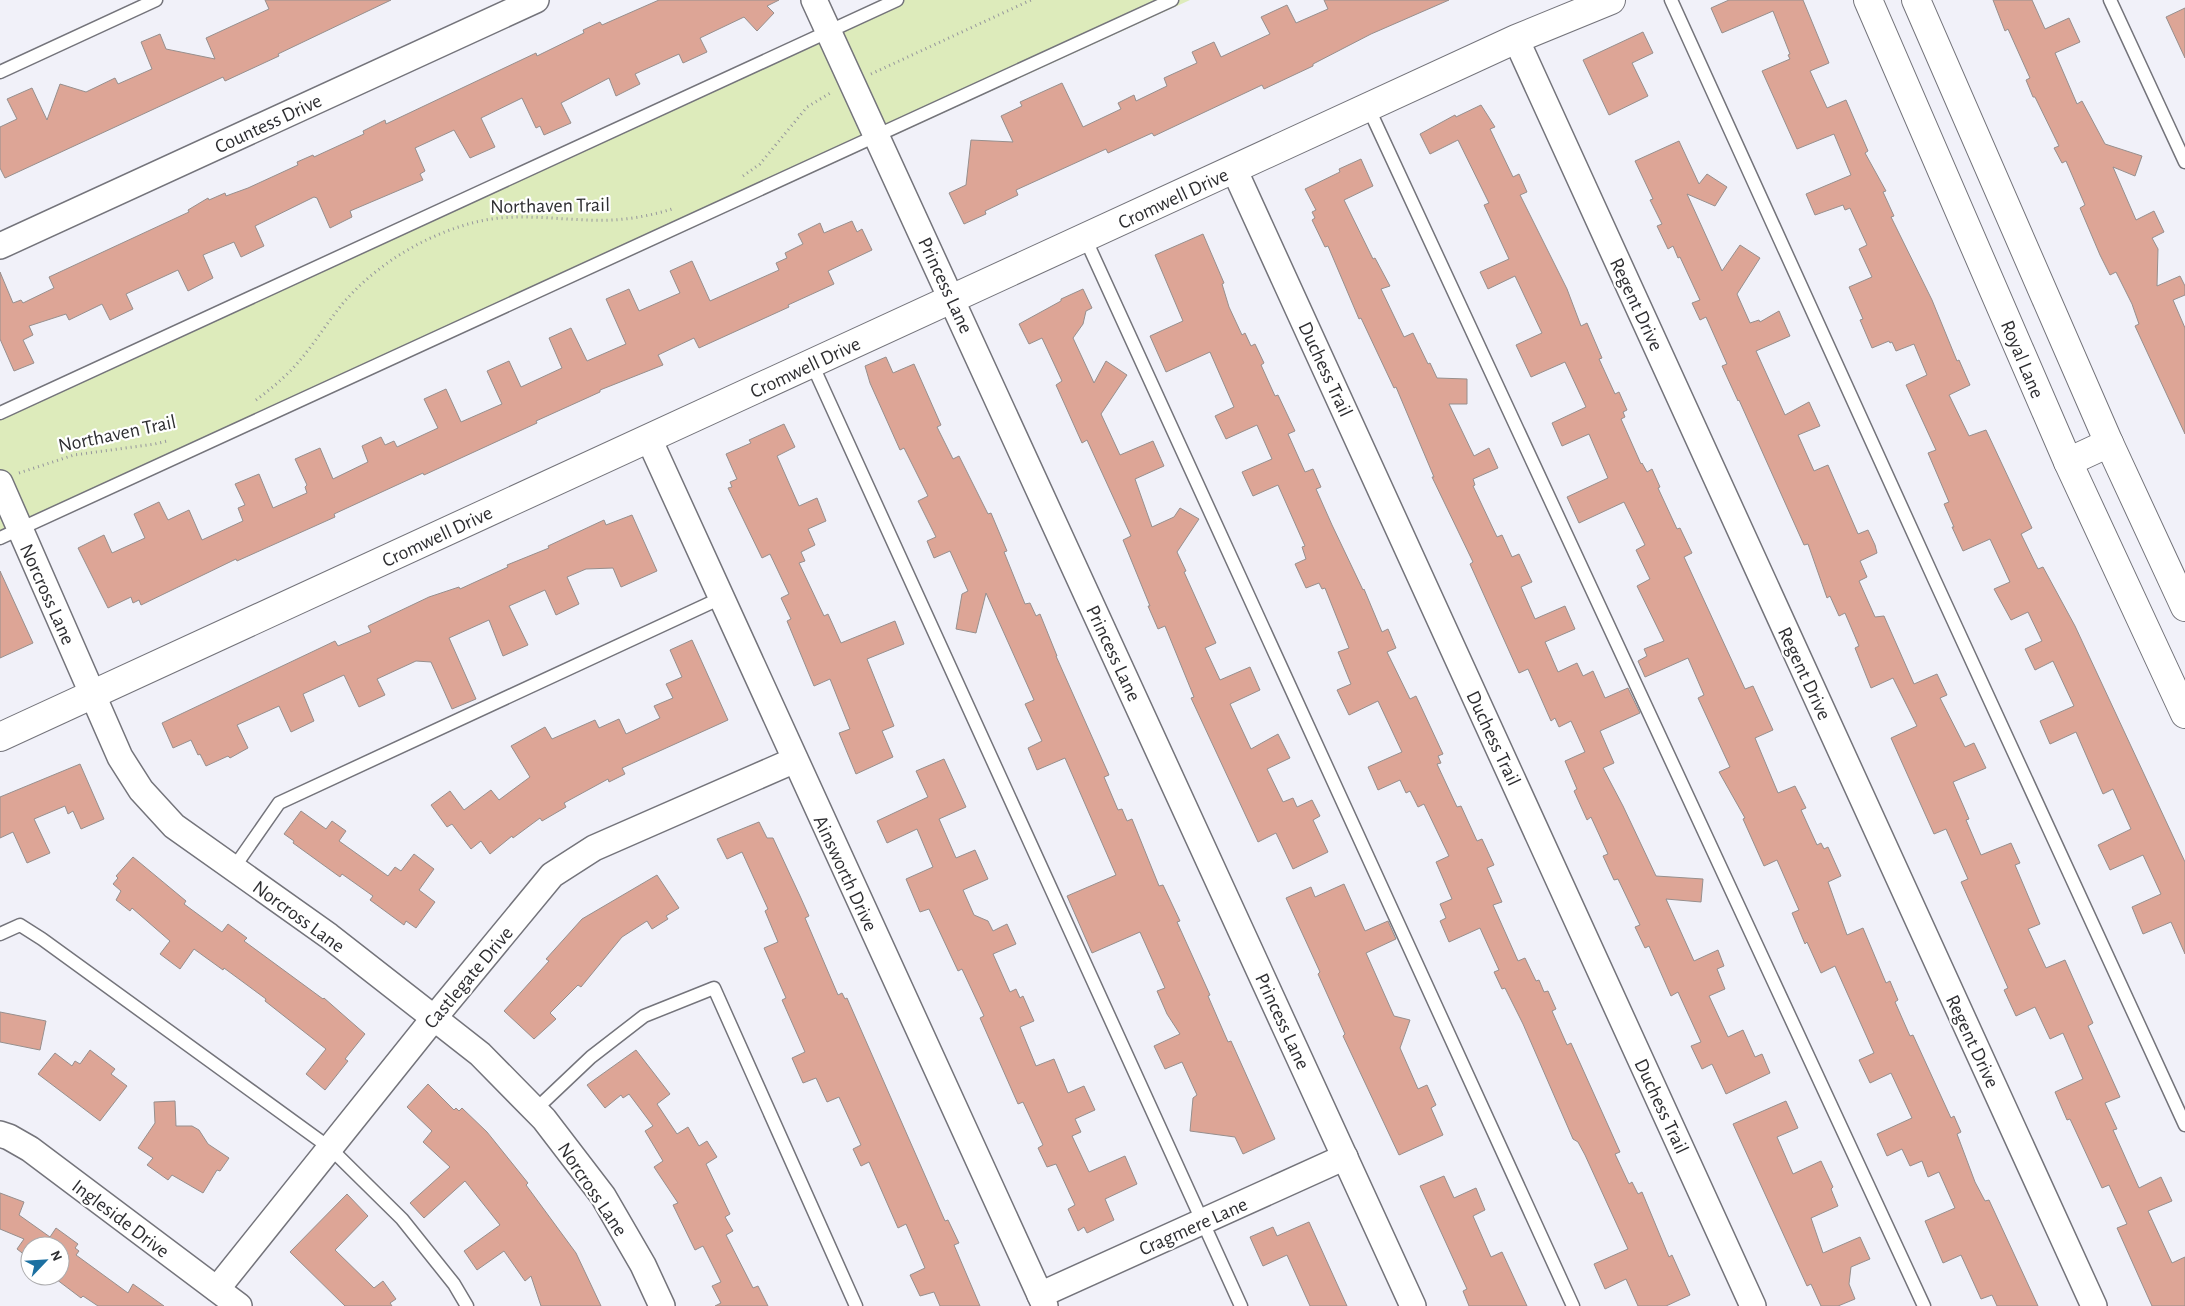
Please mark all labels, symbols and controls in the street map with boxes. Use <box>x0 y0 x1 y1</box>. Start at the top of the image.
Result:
street label: Countess Drive <box>212 91 325 157</box>
street label: Cromwell Drive <box>1115 165 1232 233</box>
street label: Northaven Trail <box>490 195 610 217</box>
street label: Princess Lane <box>914 234 976 337</box>
street label: Regent Drive <box>1606 255 1666 354</box>
street label: Royal Lane <box>1997 317 2047 401</box>
street label: Duchess Trail <box>1294 319 1356 420</box>
street label: Cromwell Drive <box>747 334 864 402</box>
street label: Northaven Trail <box>56 412 178 456</box>
street label: Cromwell Drive <box>379 503 496 571</box>
street label: Norcross Lane <box>16 541 78 648</box>
street label: Princess Lane <box>1082 602 1144 705</box>
street label: Regent Drive <box>1774 624 1834 723</box>
street label: Duchess Trail <box>1462 688 1524 789</box>
street label: Ainsworth Drive <box>810 813 881 934</box>
street label: Norcross Lane <box>249 877 348 957</box>
street label: Castlegate Drive <box>421 923 517 1032</box>
street label: Princess Lane <box>1251 970 1313 1073</box>
street label: Regent Drive <box>1942 992 2002 1091</box>
street label: Duchess Trail <box>1630 1056 1692 1157</box>
street label: Norcross Lane <box>554 1139 631 1240</box>
street label: Ingleside Drive <box>68 1176 173 1262</box>
street label: Cragmere Lane <box>1136 1194 1251 1260</box>
north arrow <box>20 1236 70 1286</box>
text: N <box>47 1249 64 1263</box>

